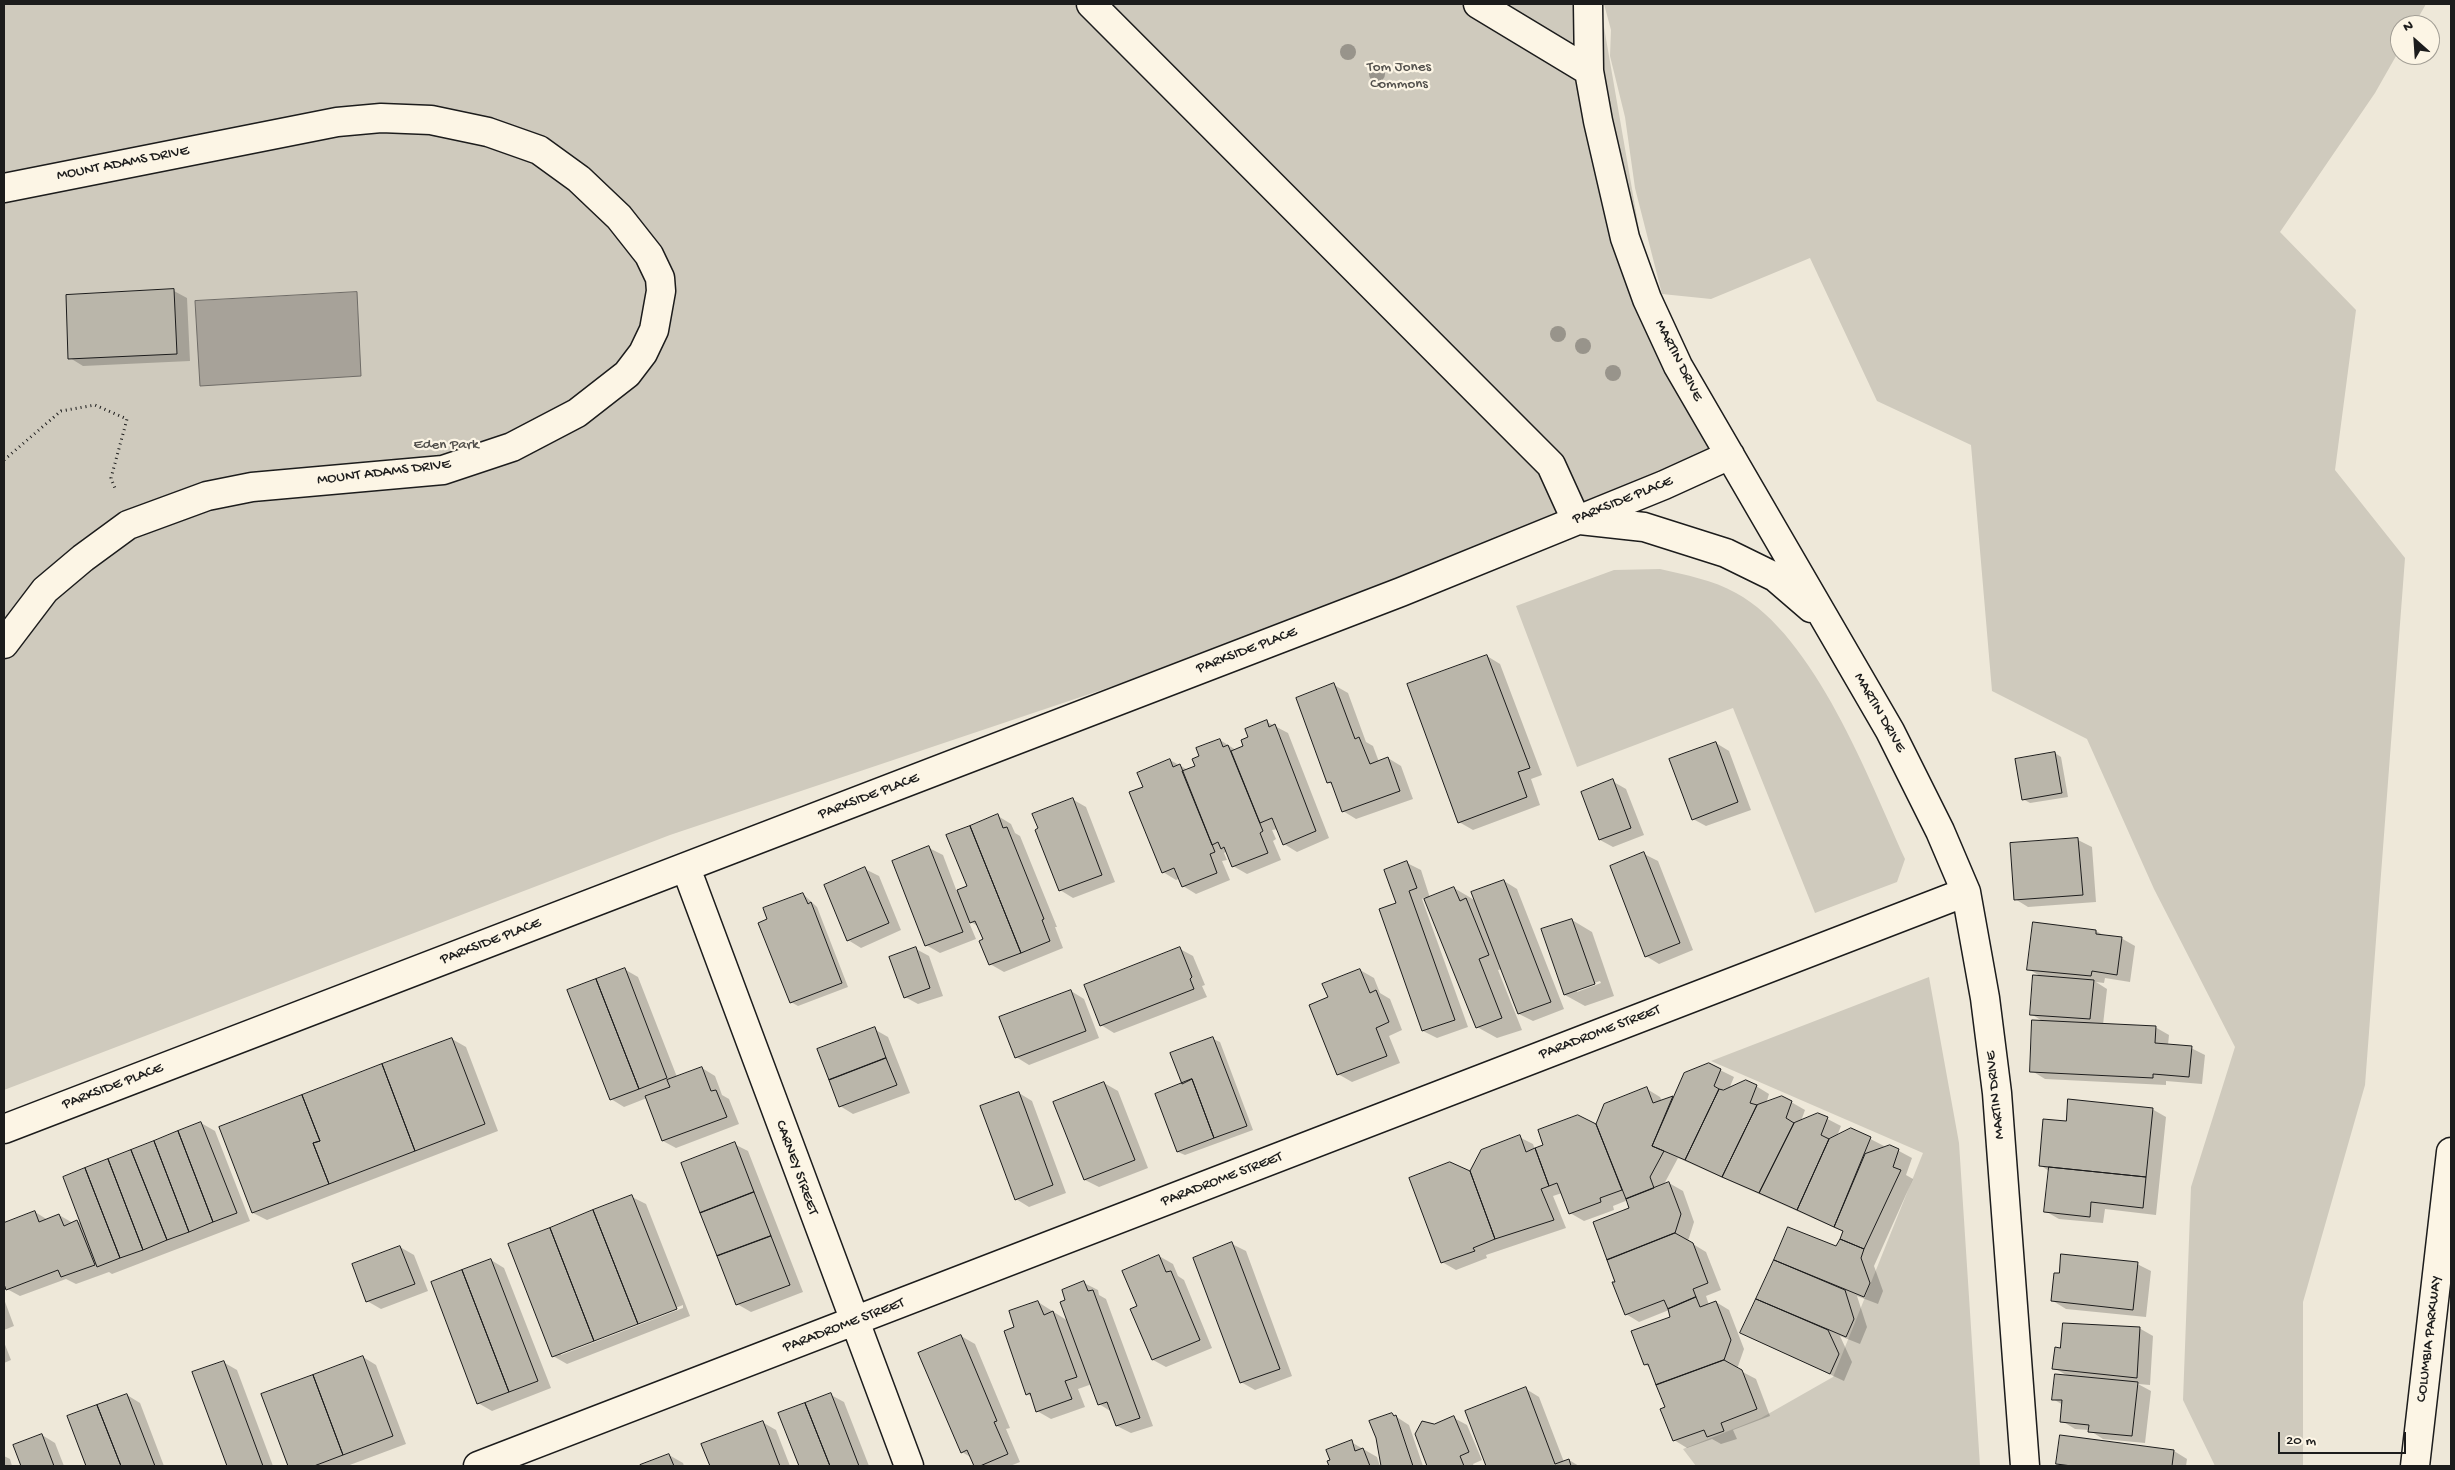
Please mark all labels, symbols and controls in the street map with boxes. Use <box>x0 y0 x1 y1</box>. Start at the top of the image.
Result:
north arrow <box>2390 15 2440 65</box>
text: N <box>2401 17 2416 37</box>
park label: Tom Jones Commons <box>1367 59 1431 94</box>
street label: MOUNT ADAMS DRIVE <box>55 142 191 186</box>
street label: MARTIN DRIVE <box>1650 317 1706 405</box>
park label: Eden Park <box>413 437 479 455</box>
street label: MOUNT ADAMS DRIVE <box>316 456 452 490</box>
street label: PARKSIDE PLACE <box>1570 473 1676 529</box>
street label: PARKSIDE PLACE <box>1194 624 1300 678</box>
street label: MARTIN DRIVE <box>1849 670 1909 756</box>
street label: PARKSIDE PLACE <box>816 770 922 824</box>
street label: PARKSIDE PLACE <box>438 915 544 969</box>
street label: PARADROME STREET <box>1537 1002 1663 1064</box>
street label: MARTIN DRIVE <box>1982 1050 2010 1140</box>
street label: PARKSIDE PLACE <box>60 1060 166 1114</box>
street label: CARNEY STREET <box>771 1118 821 1218</box>
street label: PARADROME STREET <box>1159 1149 1285 1211</box>
street label: COLUMBIA PARKWAY <box>2413 1275 2447 1403</box>
street label: PARADROME STREET <box>781 1295 907 1357</box>
scale bar <box>2280 1422 2408 1454</box>
text: 20 m <box>2286 1432 2316 1450</box>

